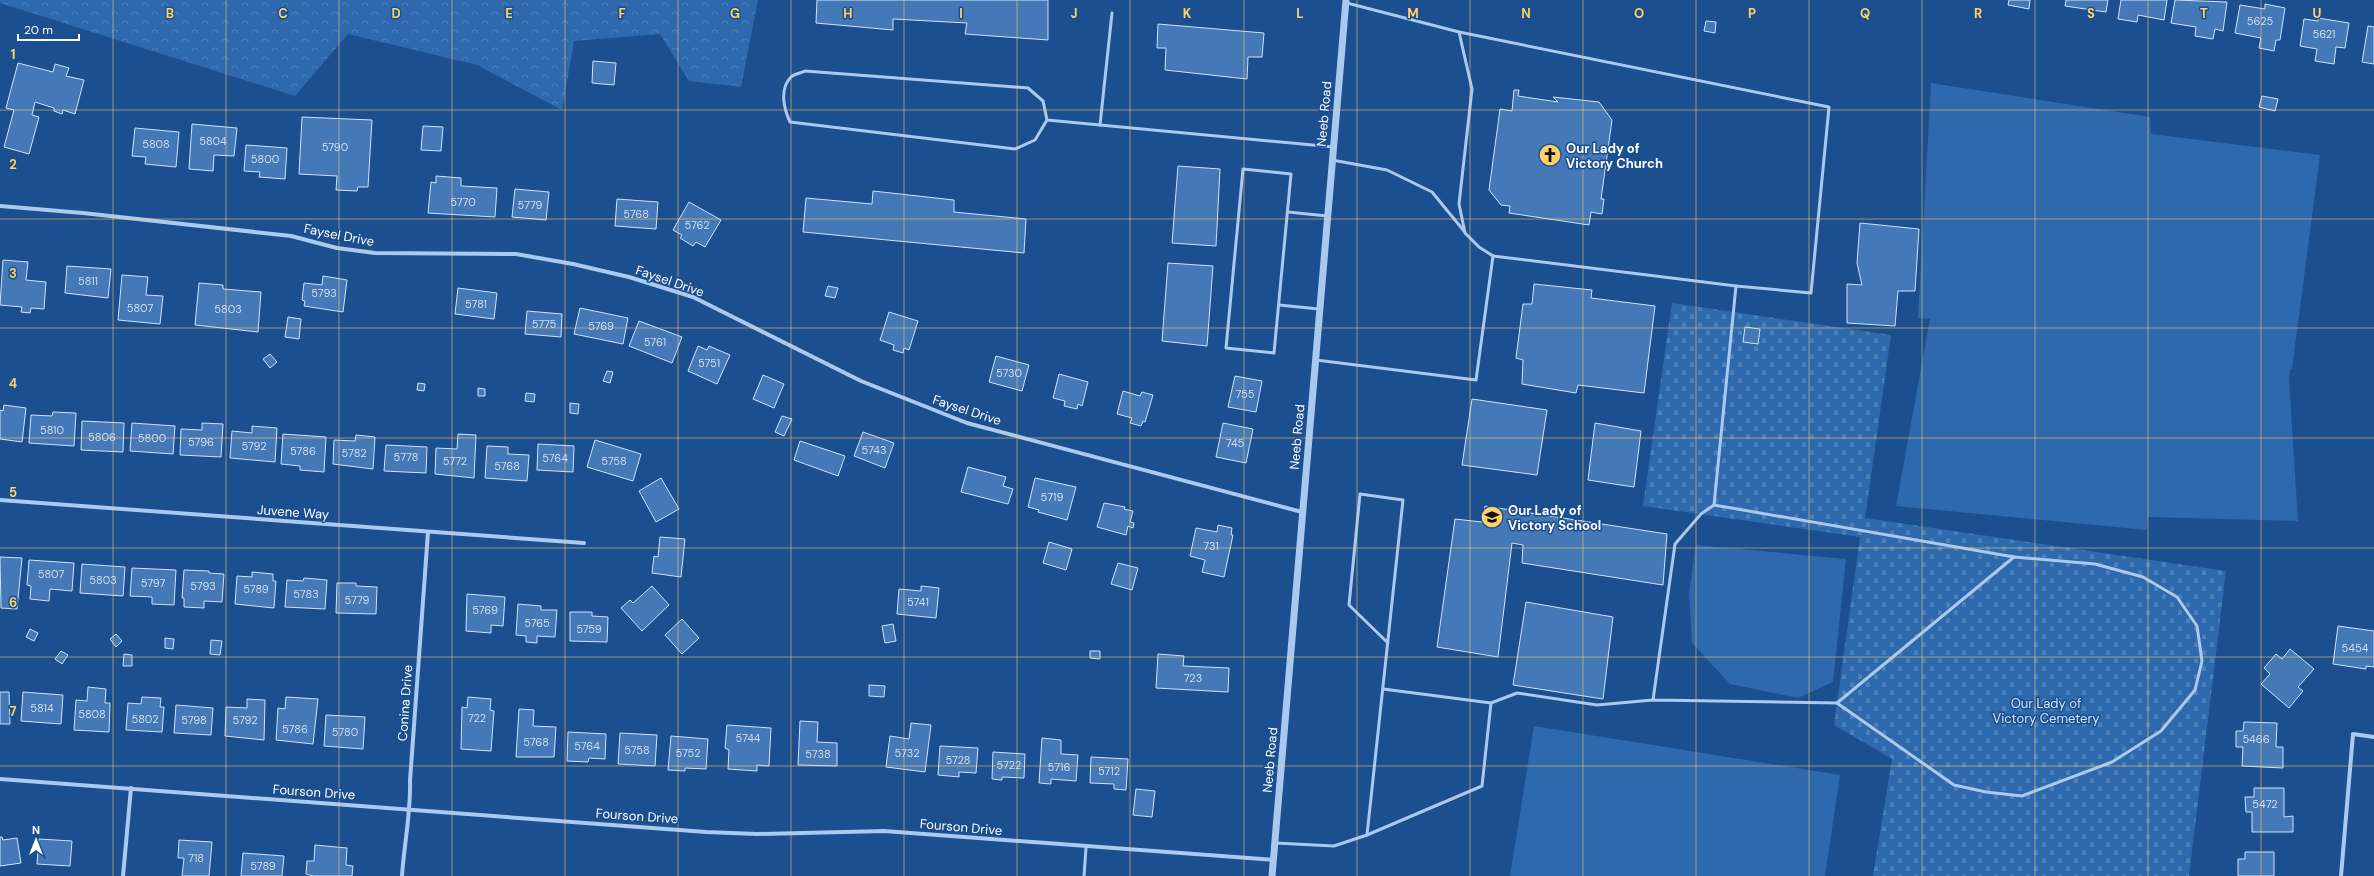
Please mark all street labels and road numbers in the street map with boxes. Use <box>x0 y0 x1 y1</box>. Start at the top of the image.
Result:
street label: Neeb Road <box>1313 81 1335 147</box>
street label: Faysel Drive <box>302 220 376 250</box>
street label: Faysel Drive <box>634 261 706 301</box>
street label: Faysel Drive <box>930 391 1004 429</box>
street label: Neeb Road <box>1286 404 1308 470</box>
street label: Juvene Way <box>256 501 330 523</box>
street label: Conina Drive <box>394 664 416 742</box>
street label: Neeb Road <box>1259 727 1281 793</box>
street label: Fourson Drive <box>272 781 356 803</box>
street label: Fourson Drive <box>595 805 679 827</box>
street label: Fourson Drive <box>919 815 1003 839</box>

